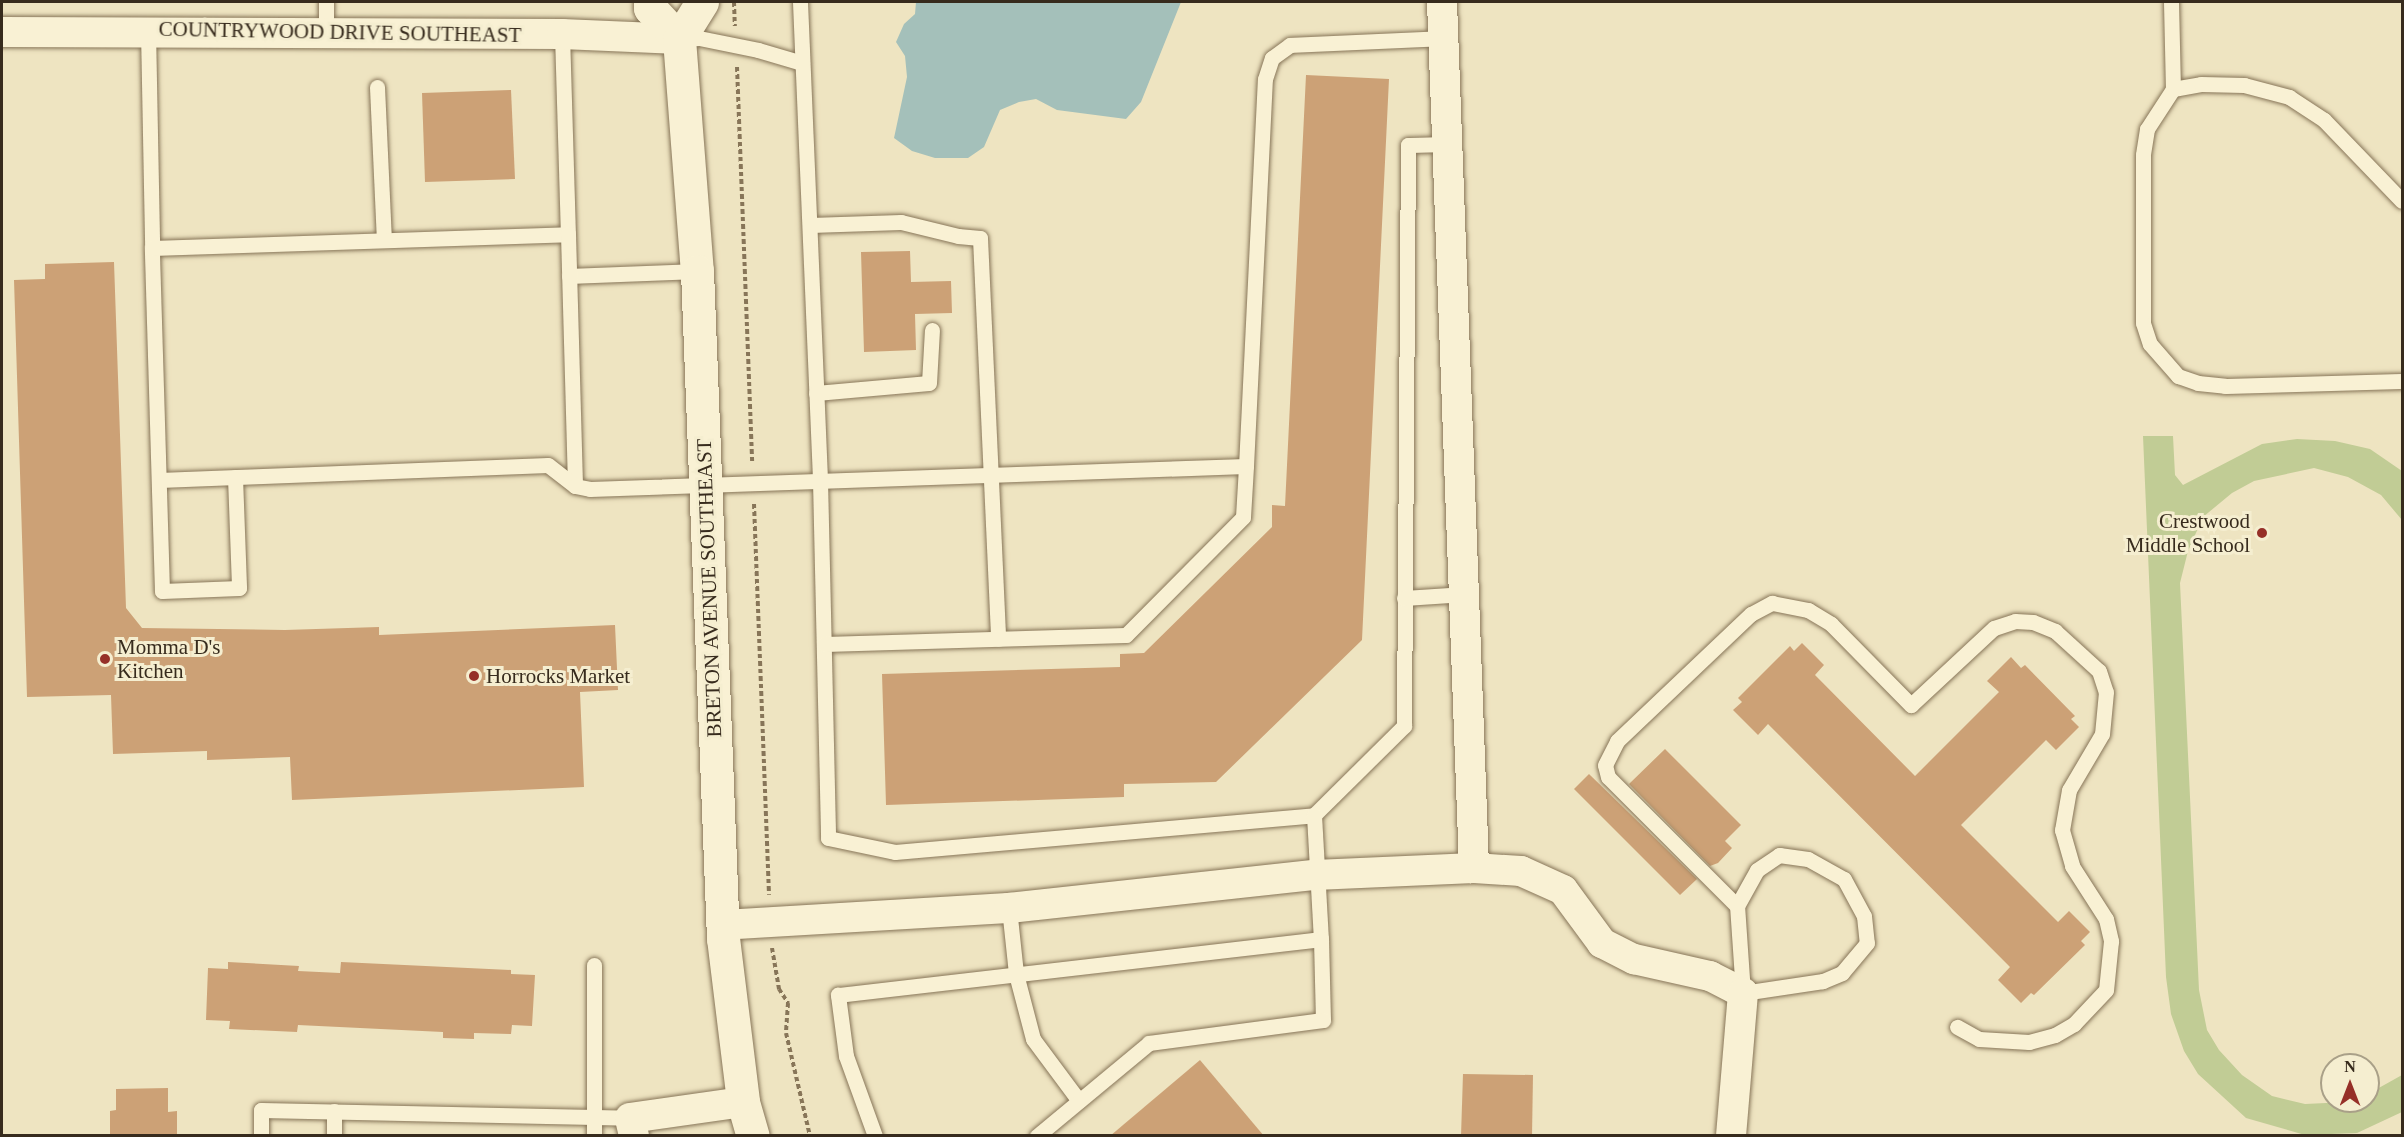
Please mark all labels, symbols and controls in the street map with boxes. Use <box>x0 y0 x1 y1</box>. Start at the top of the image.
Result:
street label: COUNTRYWOOD DRIVE SOUTHEAST <box>158 16 522 48</box>
street label: BRETON AVENUE SOUTHEAST <box>691 438 727 738</box>
place label: Crestwood Middle School <box>2126 508 2250 558</box>
marker: Crestwood Middle School <box>2255 526 2269 540</box>
place label: Momma D's Kitchen <box>117 634 221 684</box>
marker: Momma D's Kitchen <box>98 652 112 666</box>
place label: Horrocks Market <box>486 663 630 689</box>
marker: Horrocks Market <box>467 669 481 683</box>
north arrow <box>2320 1053 2380 1113</box>
text: N <box>2344 1058 2356 1075</box>

